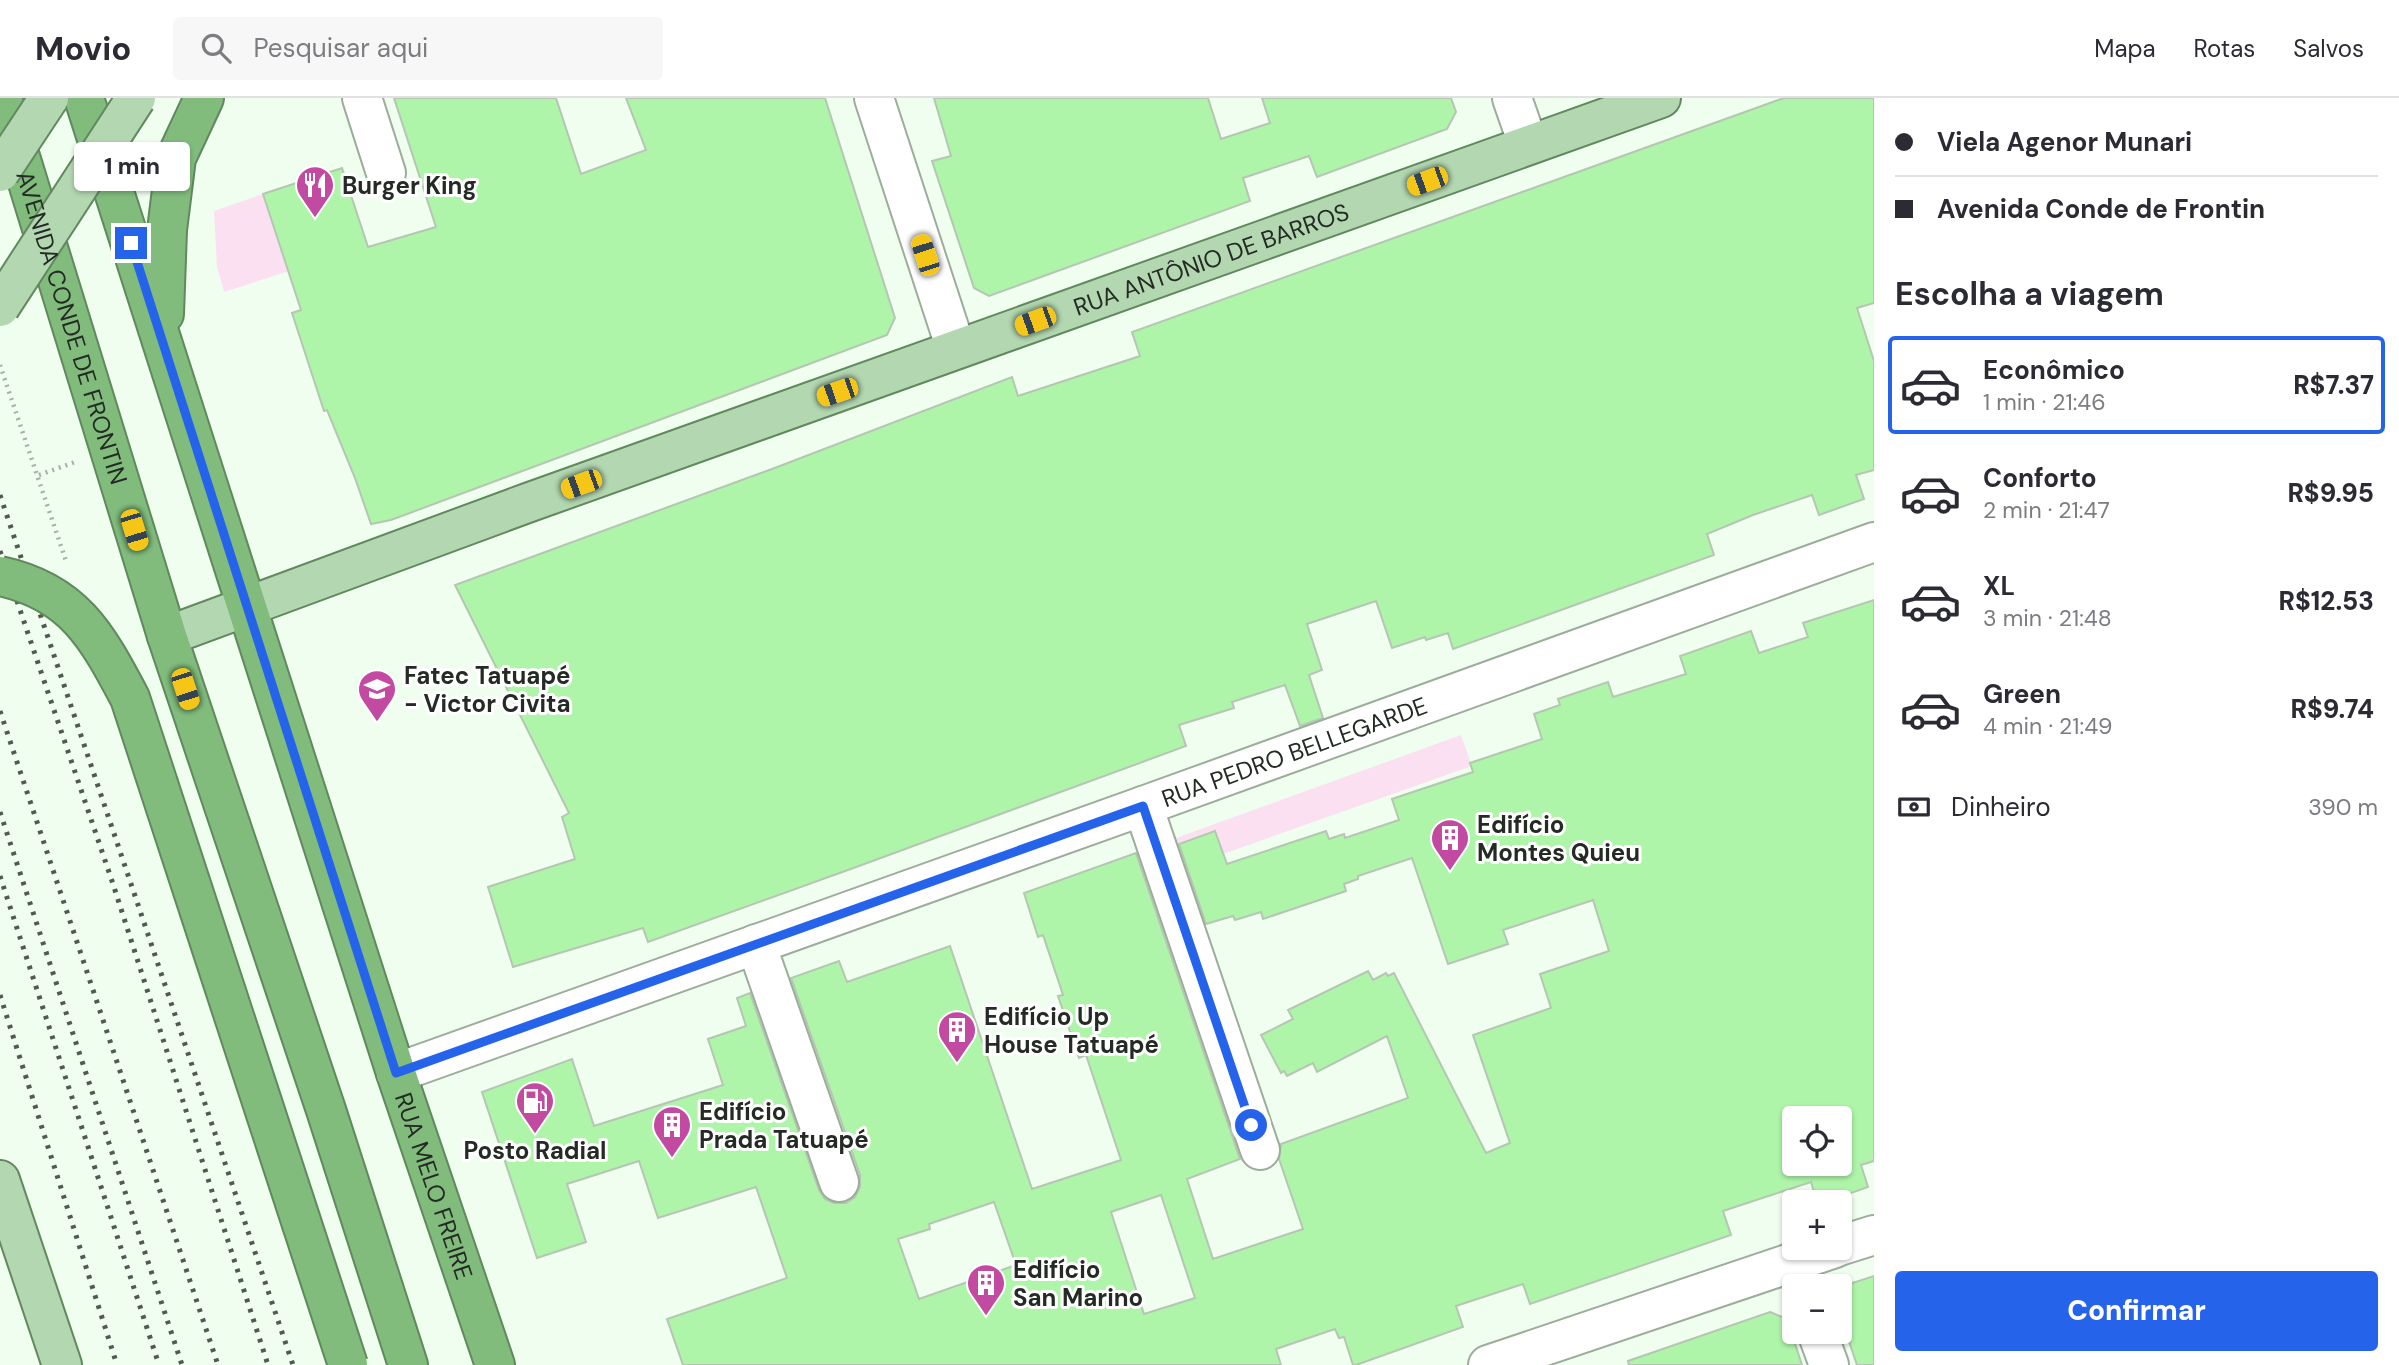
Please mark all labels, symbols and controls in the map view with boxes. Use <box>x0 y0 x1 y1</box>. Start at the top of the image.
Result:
search box <box>173 17 663 80</box>
text: Movio <box>35 27 131 70</box>
icon: search <box>197 29 235 67</box>
text: Pesquisar aqui <box>253 31 428 65</box>
text: Mapa <box>2094 33 2156 64</box>
text: Rotas <box>2194 33 2255 64</box>
text: Salvos <box>2293 33 2364 64</box>
text: Viela Agenor Munari <box>1937 125 2192 159</box>
callout: 1 min <box>73 142 189 190</box>
text: 1 min <box>104 151 160 181</box>
restaurant icon: Burger King <box>294 164 336 219</box>
car <box>1404 164 1451 198</box>
street label: AVENIDA CONDE DE FRONTIN <box>10 167 135 488</box>
place label: Burger King <box>342 170 477 201</box>
text: Avenida Conde de Frontin <box>1937 192 2265 226</box>
street label: RUA ANTÔNIO DE BARROS <box>1069 195 1353 322</box>
route end <box>115 227 147 259</box>
car <box>909 232 942 278</box>
text: Escolha a viagem <box>1895 273 2164 315</box>
car <box>1012 304 1059 338</box>
text: Econômico <box>1983 353 2125 387</box>
icon: car <box>1899 354 1962 417</box>
text: R$7.37 <box>2293 368 2374 402</box>
car <box>814 375 861 409</box>
text: 1 min · 21:46 <box>1983 387 2106 417</box>
text: Conforto <box>1983 461 2097 495</box>
icon: car <box>1899 462 1962 525</box>
car <box>558 467 605 501</box>
text: R$9.95 <box>2287 476 2374 510</box>
text: 2 min · 21:47 <box>1983 495 2110 525</box>
car <box>118 507 151 553</box>
text: XL <box>1983 569 2015 603</box>
icon: car <box>1899 570 1962 633</box>
text: R$12.53 <box>2279 584 2374 618</box>
text: 3 min · 21:48 <box>1983 603 2112 633</box>
place label: Fatec Tatuapé - Victor Civita <box>404 660 571 719</box>
car <box>169 666 202 712</box>
school or university icon: Fatec Tatuapé - Victor Civita <box>356 668 398 723</box>
text: Green <box>1983 677 2061 711</box>
icon: car <box>1899 678 1962 741</box>
street label: RUA PEDRO BELLEGARDE <box>1157 689 1431 814</box>
text: R$9.74 <box>2290 692 2374 726</box>
text: 4 min · 21:49 <box>1983 711 2113 741</box>
icon: cash <box>1895 788 1933 826</box>
text: Dinheiro <box>1951 790 2051 824</box>
text: 390 m <box>2308 792 2378 822</box>
place label: Edifício Montes Quieu <box>1477 809 1640 868</box>
building icon: Edifício Montes Quieu <box>1429 817 1471 872</box>
place label: Edifício Up House Tatuapé <box>984 1001 1159 1060</box>
building icon: Edifício Up House Tatuapé <box>936 1009 978 1064</box>
fuel station icon: Posto Radial <box>514 1080 556 1135</box>
street label: RUA MELO FREIRE <box>388 1088 480 1284</box>
place label: Edifício Prada Tatuapé <box>699 1096 869 1155</box>
building icon: Edifício Prada Tatuapé <box>651 1104 693 1159</box>
map controls <box>1782 1106 1852 1344</box>
button: locate <box>1782 1106 1852 1176</box>
route start <box>1235 1109 1267 1141</box>
place label: Posto Radial <box>463 1135 607 1166</box>
button: + <box>1782 1190 1852 1260</box>
place label: Edifício San Marino <box>1013 1254 1143 1313</box>
building icon: Edifício San Marino <box>965 1262 1007 1317</box>
button: Confirmar <box>1895 1271 2378 1351</box>
button: − <box>1782 1274 1852 1344</box>

